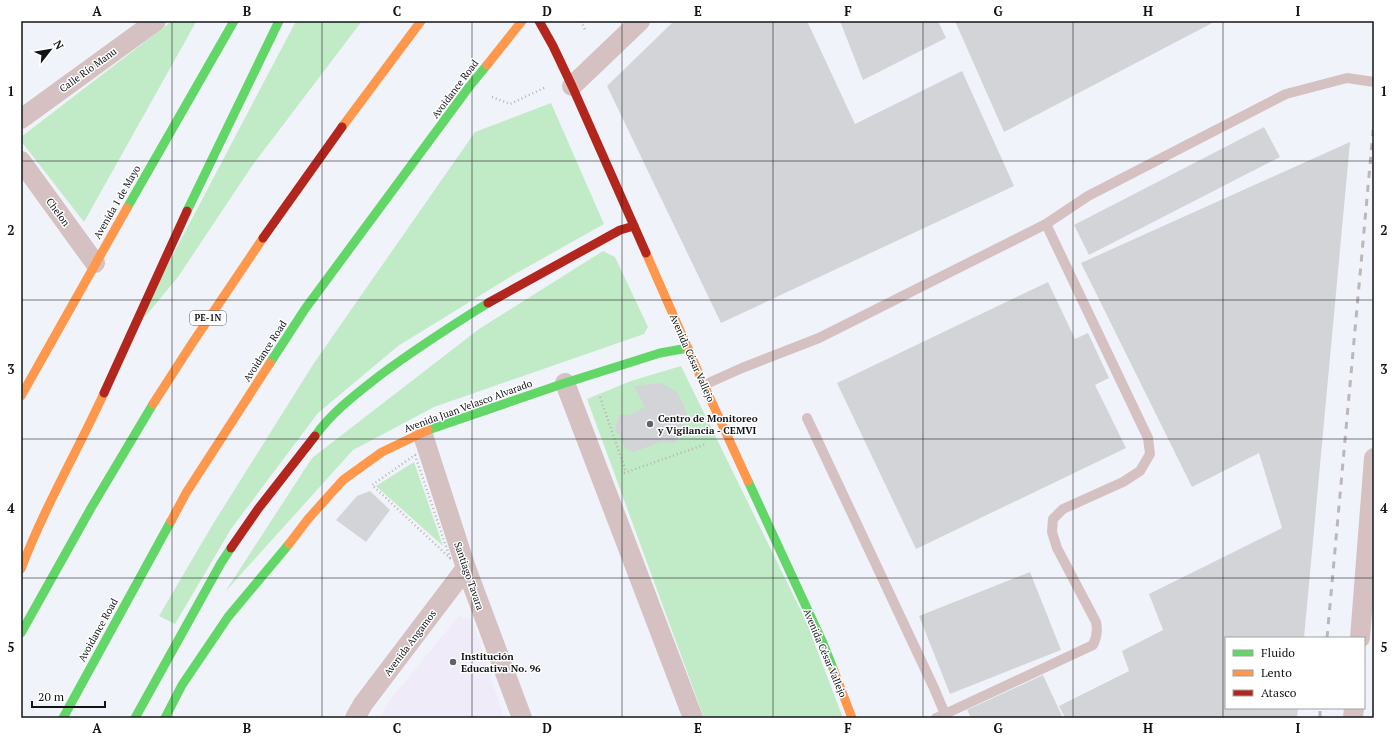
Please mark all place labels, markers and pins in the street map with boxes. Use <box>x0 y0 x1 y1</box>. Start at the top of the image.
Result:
place label: Centro de Monitoreo y Vigilancia - CEMVI <box>657 412 758 437</box>
marker: Centro de Monitoreo y Vigilancia - CEMVI <box>645 419 655 429</box>
place label: Institución Educativa No. 96 <box>461 650 541 675</box>
marker: Institución Educativa No. 96 <box>448 657 458 667</box>

